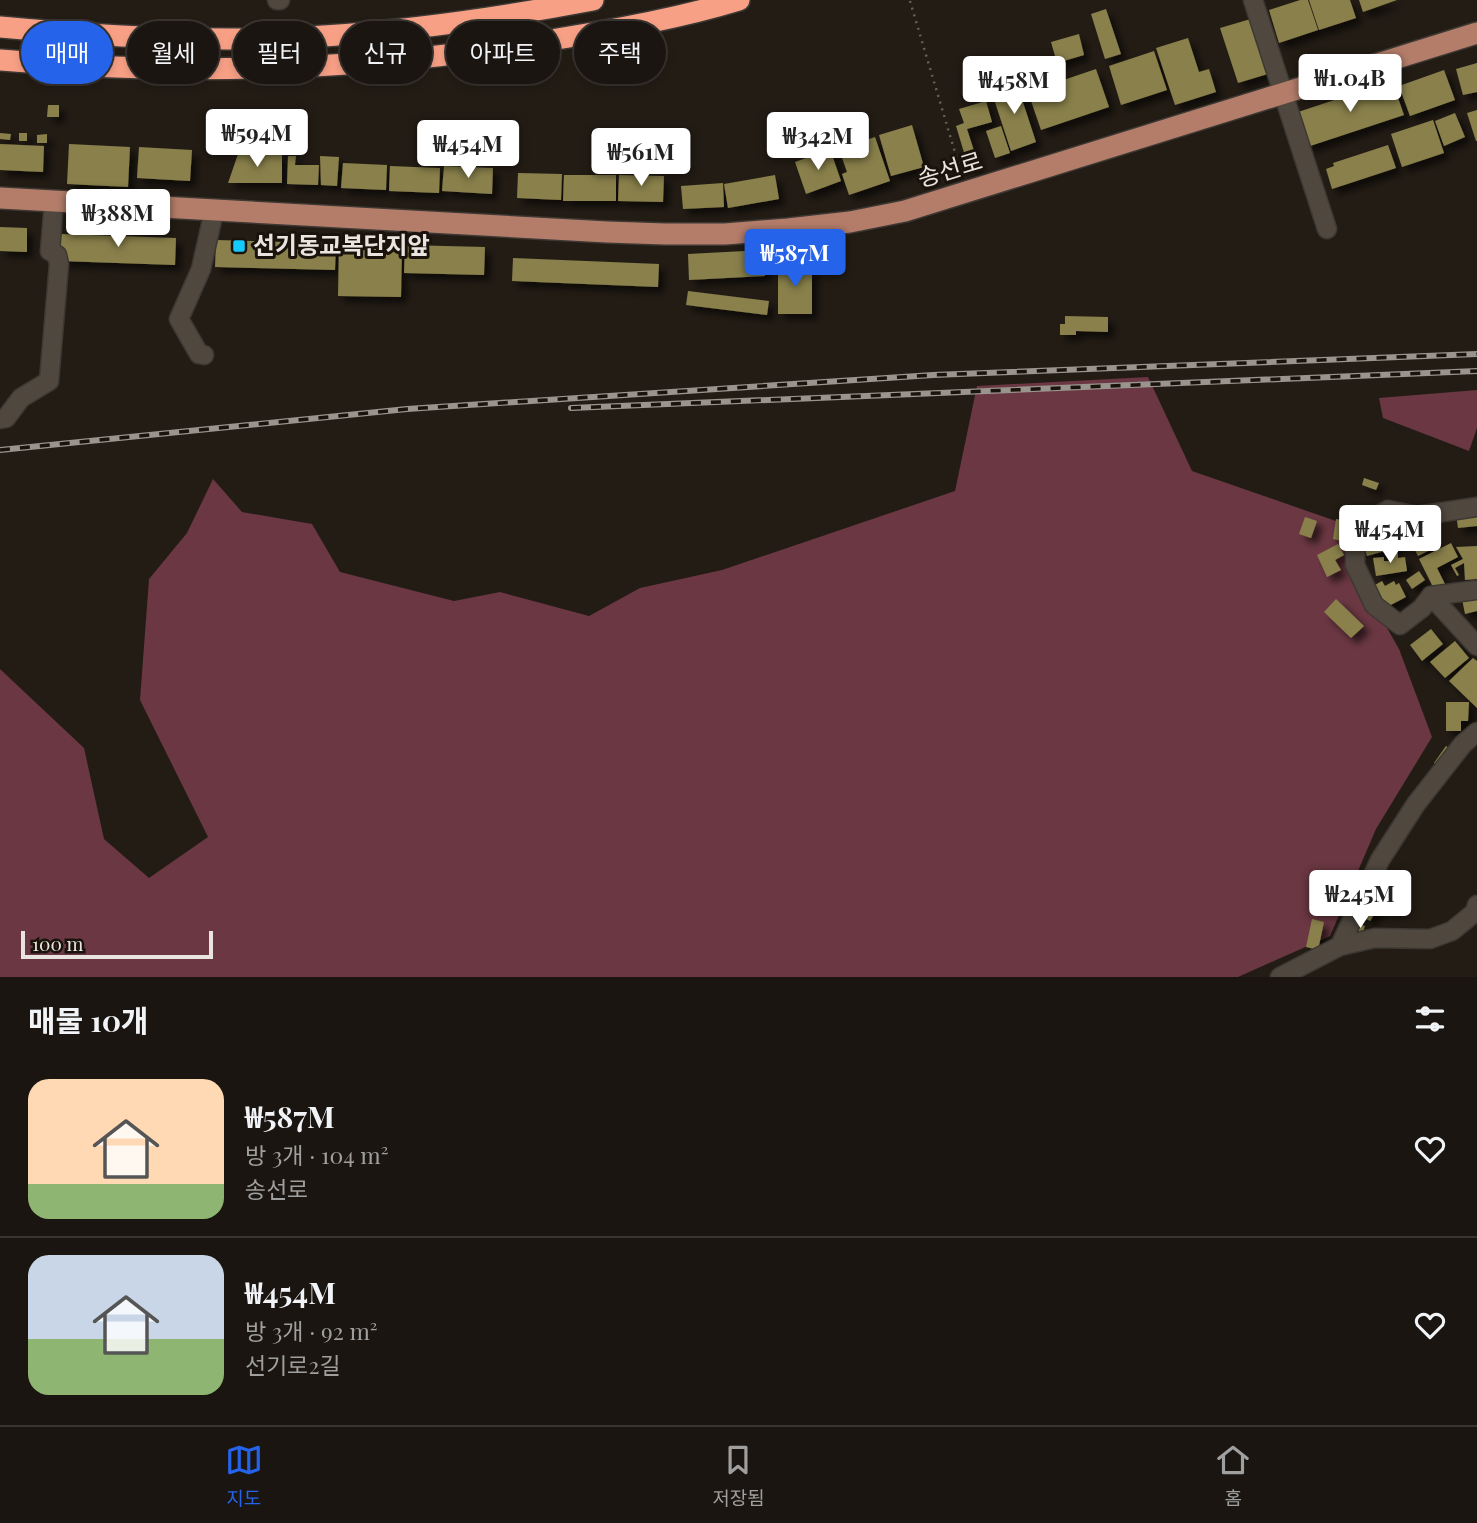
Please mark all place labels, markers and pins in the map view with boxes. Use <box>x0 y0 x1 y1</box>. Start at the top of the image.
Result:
pin: ₩1.04B <box>1293 54 1407 114</box>
pin: ₩458M <box>965 57 1063 116</box>
pin: ₩594M <box>208 110 306 169</box>
pin: ₩342M <box>769 113 867 172</box>
pin: ₩454M <box>419 120 517 180</box>
pin: ₩561M <box>592 128 690 188</box>
pin: ₩388M <box>69 190 167 249</box>
place label: 선기동교복단지앞 <box>253 228 430 260</box>
pin: ₩587M <box>746 230 844 289</box>
marker: 선기동교복단지앞 <box>231 238 247 254</box>
pin: ₩454M <box>1341 505 1439 565</box>
pin: ₩245M <box>1311 870 1409 930</box>

